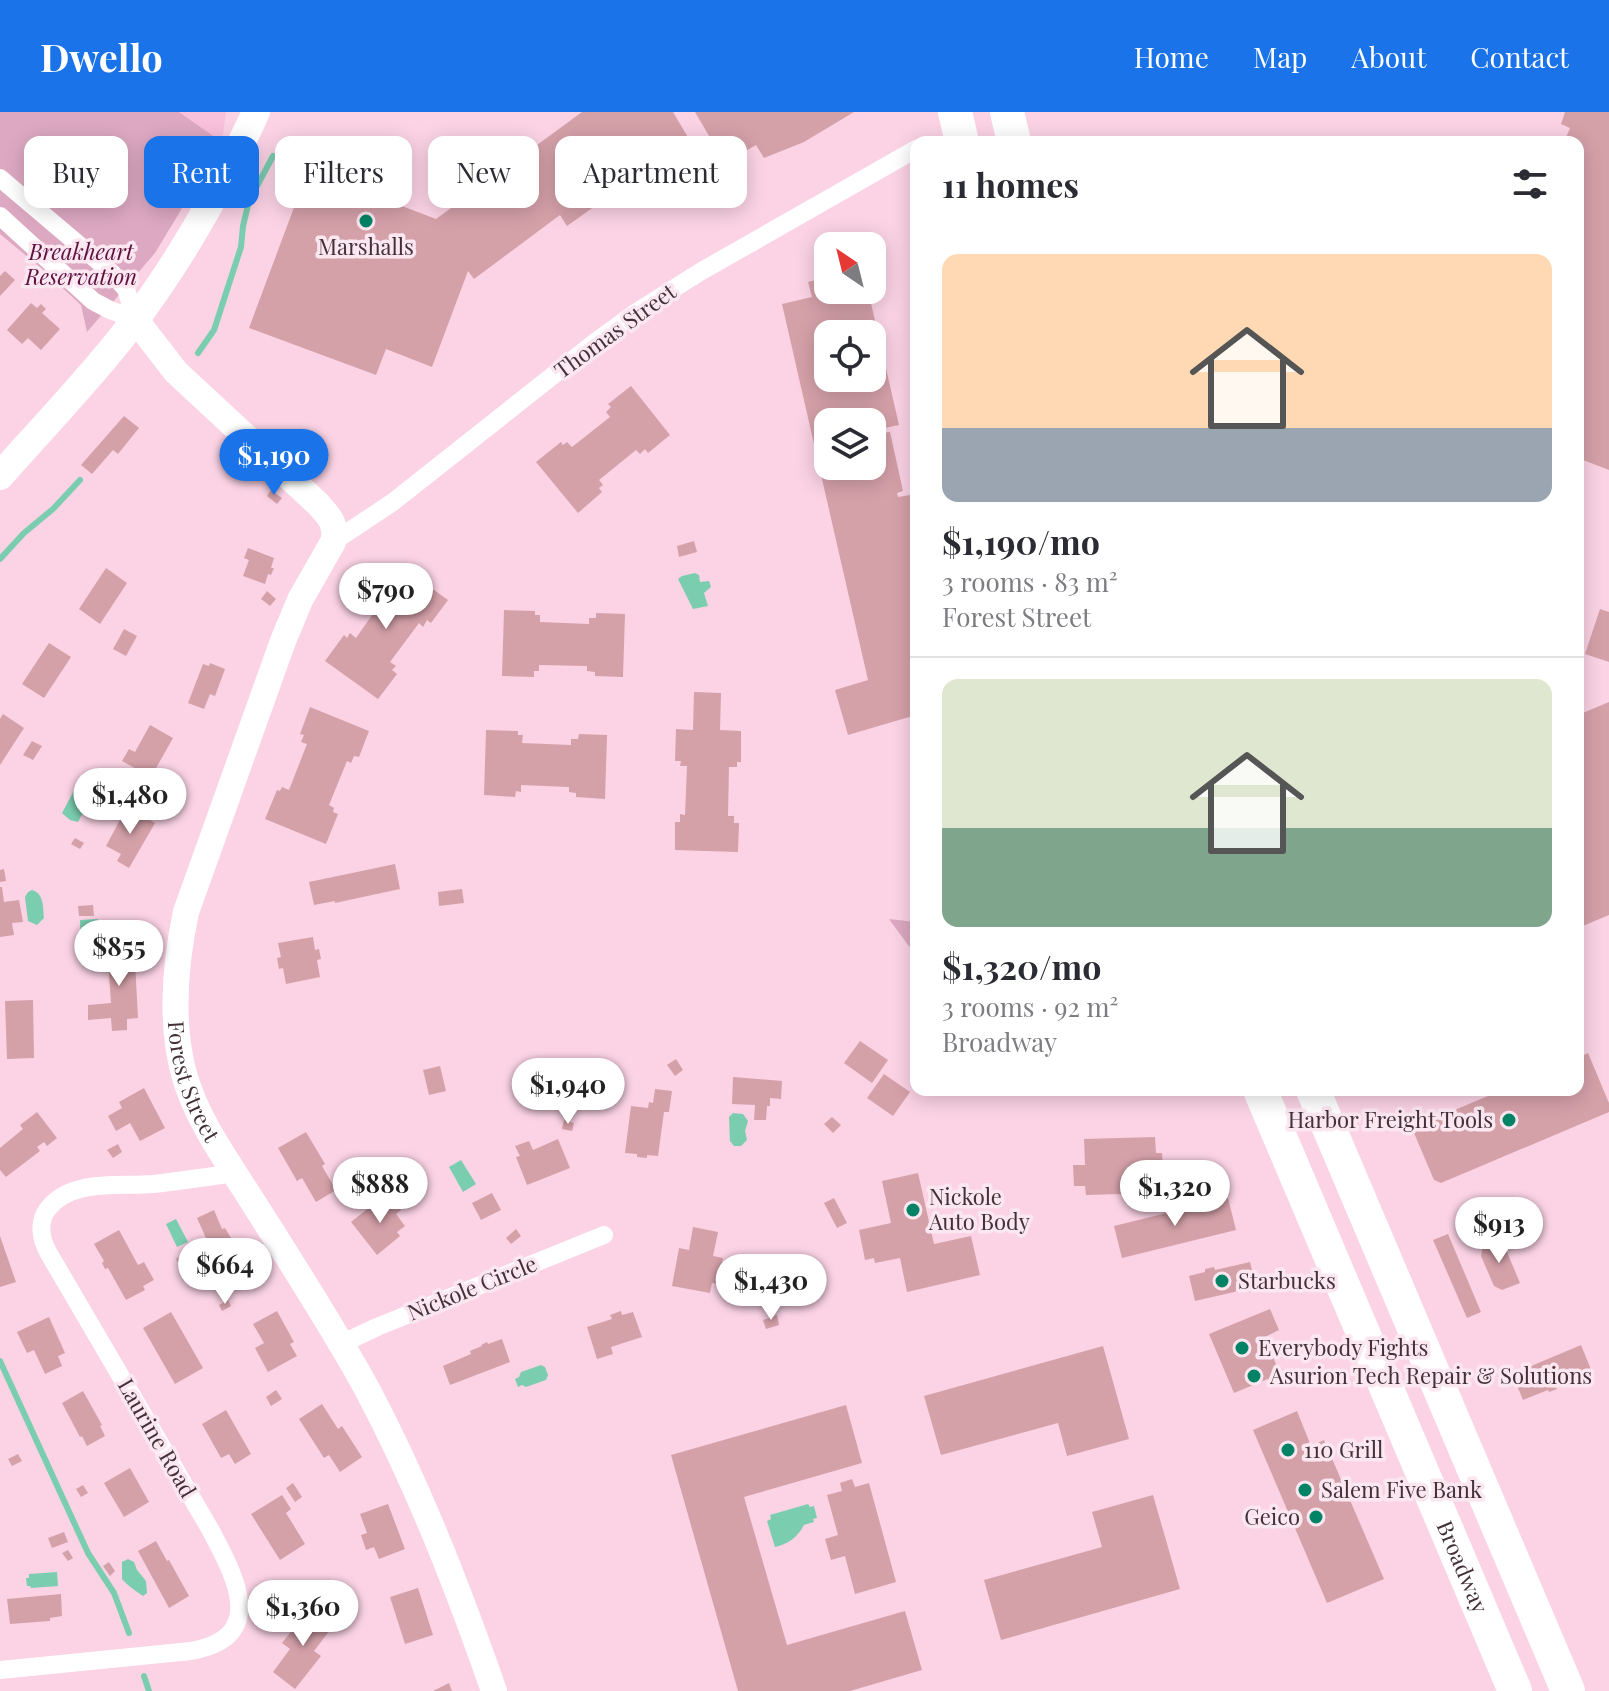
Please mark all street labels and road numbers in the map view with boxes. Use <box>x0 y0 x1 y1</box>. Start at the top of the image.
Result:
street label: Thomas Street <box>548 275 682 384</box>
street label: Forest Street <box>162 1020 228 1148</box>
street label: Nickole Circle <box>402 1247 541 1327</box>
street label: Laurine Road <box>112 1373 204 1503</box>
street label: Broadway <box>1430 1516 1496 1617</box>

